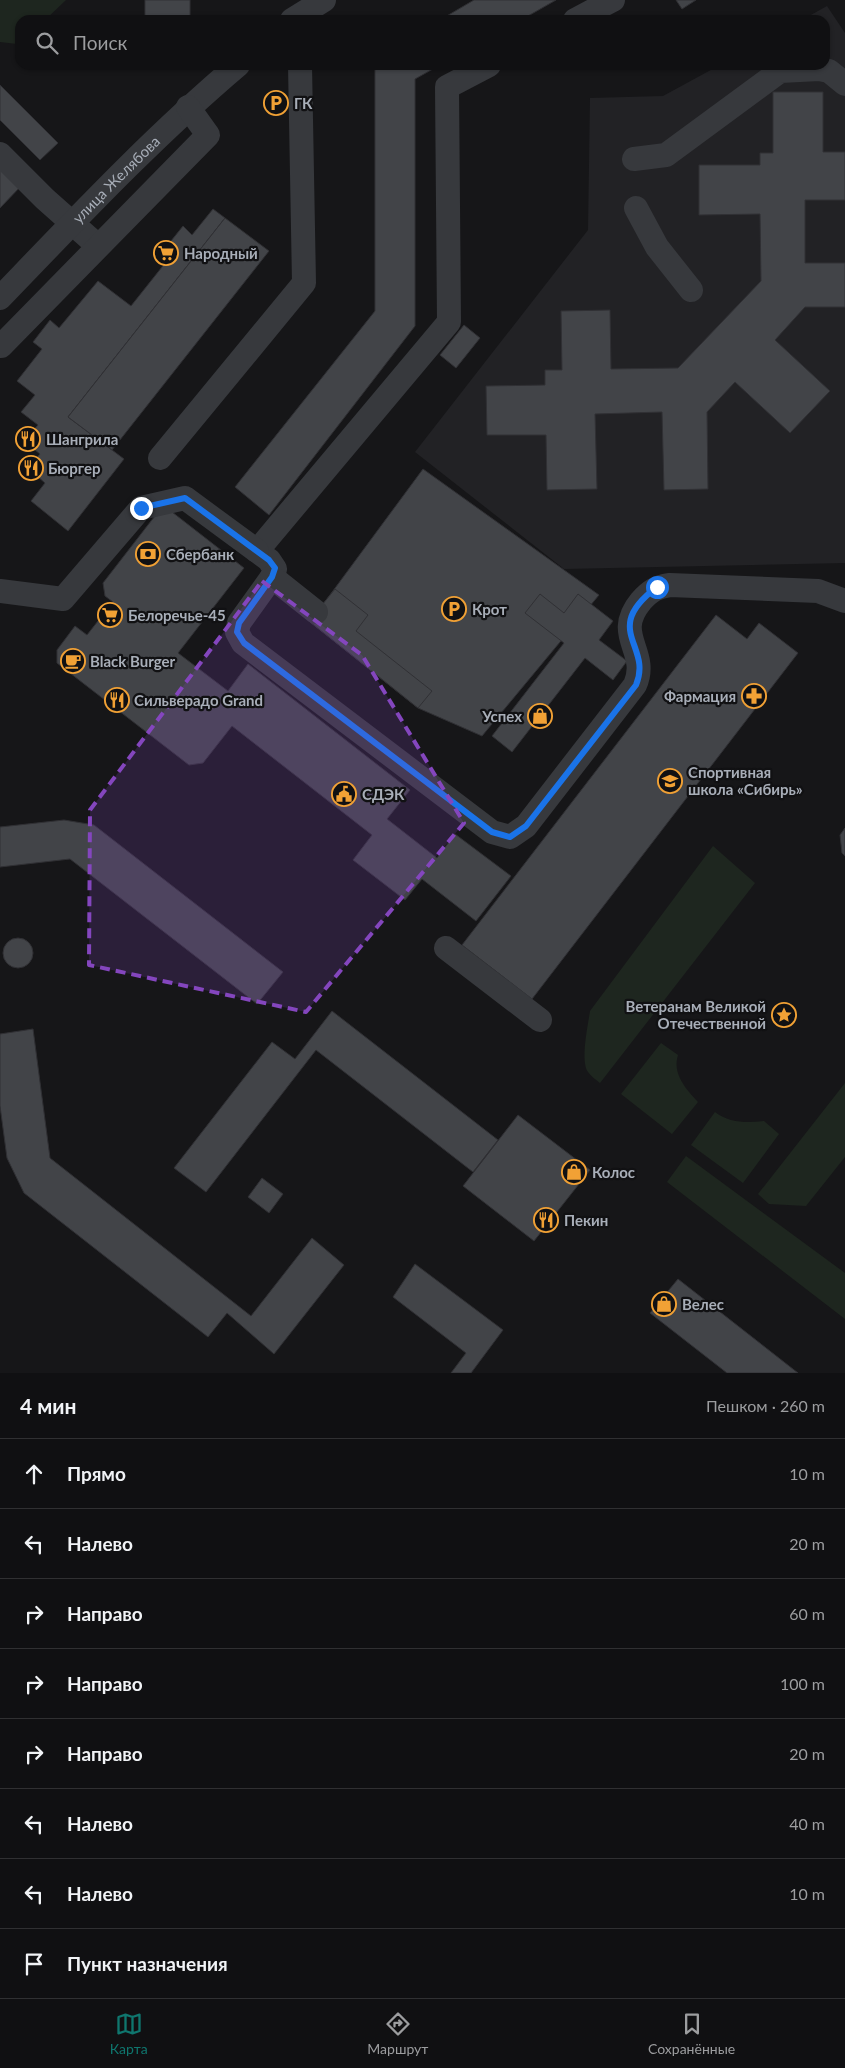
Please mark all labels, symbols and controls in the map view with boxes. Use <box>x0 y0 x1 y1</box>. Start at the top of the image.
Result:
search box <box>15 15 830 70</box>
icon: search <box>33 29 61 57</box>
text: Поиск <box>73 31 127 54</box>
parking icon: ГК <box>263 90 289 116</box>
place label: ГК <box>294 94 313 112</box>
street label: улица Желябова <box>68 132 163 227</box>
supermarket icon: Народный <box>153 240 179 266</box>
place label: Народный <box>184 244 258 262</box>
restaurant icon: Шангрила <box>15 426 41 452</box>
place label: Шангрила <box>46 430 118 448</box>
restaurant icon: Бюргер <box>18 455 44 481</box>
place label: Бюргер <box>48 459 100 477</box>
route end <box>130 497 153 520</box>
bank icon: Сбербанк <box>135 541 161 567</box>
place label: Сбербанк <box>166 545 235 563</box>
route start <box>646 576 669 599</box>
parking icon: Крот <box>441 596 467 622</box>
place label: Крот <box>472 600 507 618</box>
supermarket icon: Белоречье-45 <box>97 602 123 628</box>
place label: Белоречье-45 <box>128 606 226 624</box>
cafe icon: Black Burger <box>60 648 86 674</box>
place label: Black Burger <box>90 652 175 670</box>
pharmacy icon: Фармация <box>741 683 767 709</box>
restaurant icon: Сильверадо Grand <box>104 687 130 713</box>
place label: Фармация <box>664 687 736 705</box>
place label: Сильверадо Grand <box>134 691 263 709</box>
shop icon: Успех <box>527 703 553 729</box>
place label: Успех <box>481 707 522 725</box>
place label: Спортивная школа «Сибирь» <box>688 763 803 798</box>
school or university icon: Спортивная школа «Сибирь» <box>657 768 683 794</box>
public building icon: СДЭК <box>331 781 357 807</box>
place label: СДЭК <box>362 785 405 803</box>
place label: Ветеранам Великой Отечественной <box>625 997 766 1032</box>
place icon: Ветеранам Великой Отечественной <box>771 1002 797 1028</box>
shop icon: Колос <box>561 1159 587 1185</box>
place label: Колос <box>592 1163 635 1181</box>
restaurant icon: Пекин <box>533 1207 559 1233</box>
place label: Пекин <box>564 1211 608 1229</box>
shop icon: Велес <box>651 1291 677 1317</box>
place label: Велес <box>682 1295 724 1313</box>
text: 4 мин <box>20 1393 77 1418</box>
text: Пешком · 260 m <box>706 1396 825 1415</box>
icon: ahead <box>20 1460 48 1488</box>
text: Прямо <box>67 1462 126 1485</box>
text: 10 m <box>789 1464 825 1483</box>
icon: left <box>20 1530 48 1558</box>
text: Налево <box>67 1532 133 1555</box>
text: 20 m <box>789 1534 825 1553</box>
icon: right <box>20 1600 48 1628</box>
text: Направо <box>67 1602 143 1625</box>
text: 60 m <box>789 1604 825 1623</box>
icon: right <box>20 1670 48 1698</box>
text: Направо <box>67 1672 143 1695</box>
text: 100 m <box>780 1674 825 1693</box>
icon: right <box>20 1740 48 1768</box>
text: Направо <box>67 1742 143 1765</box>
text: 20 m <box>789 1744 825 1763</box>
icon: left <box>20 1810 48 1838</box>
text: Налево <box>67 1812 133 1835</box>
text: 40 m <box>789 1814 825 1833</box>
icon: left <box>20 1880 48 1908</box>
text: Налево <box>67 1882 133 1905</box>
text: 10 m <box>789 1884 825 1903</box>
icon: arrive <box>20 1950 48 1978</box>
text: Пункт назначения <box>67 1952 228 1975</box>
tab: Карта <box>110 2010 148 2057</box>
tab: Маршрут <box>367 2010 428 2057</box>
tab: Сохранённые <box>648 2010 735 2057</box>

